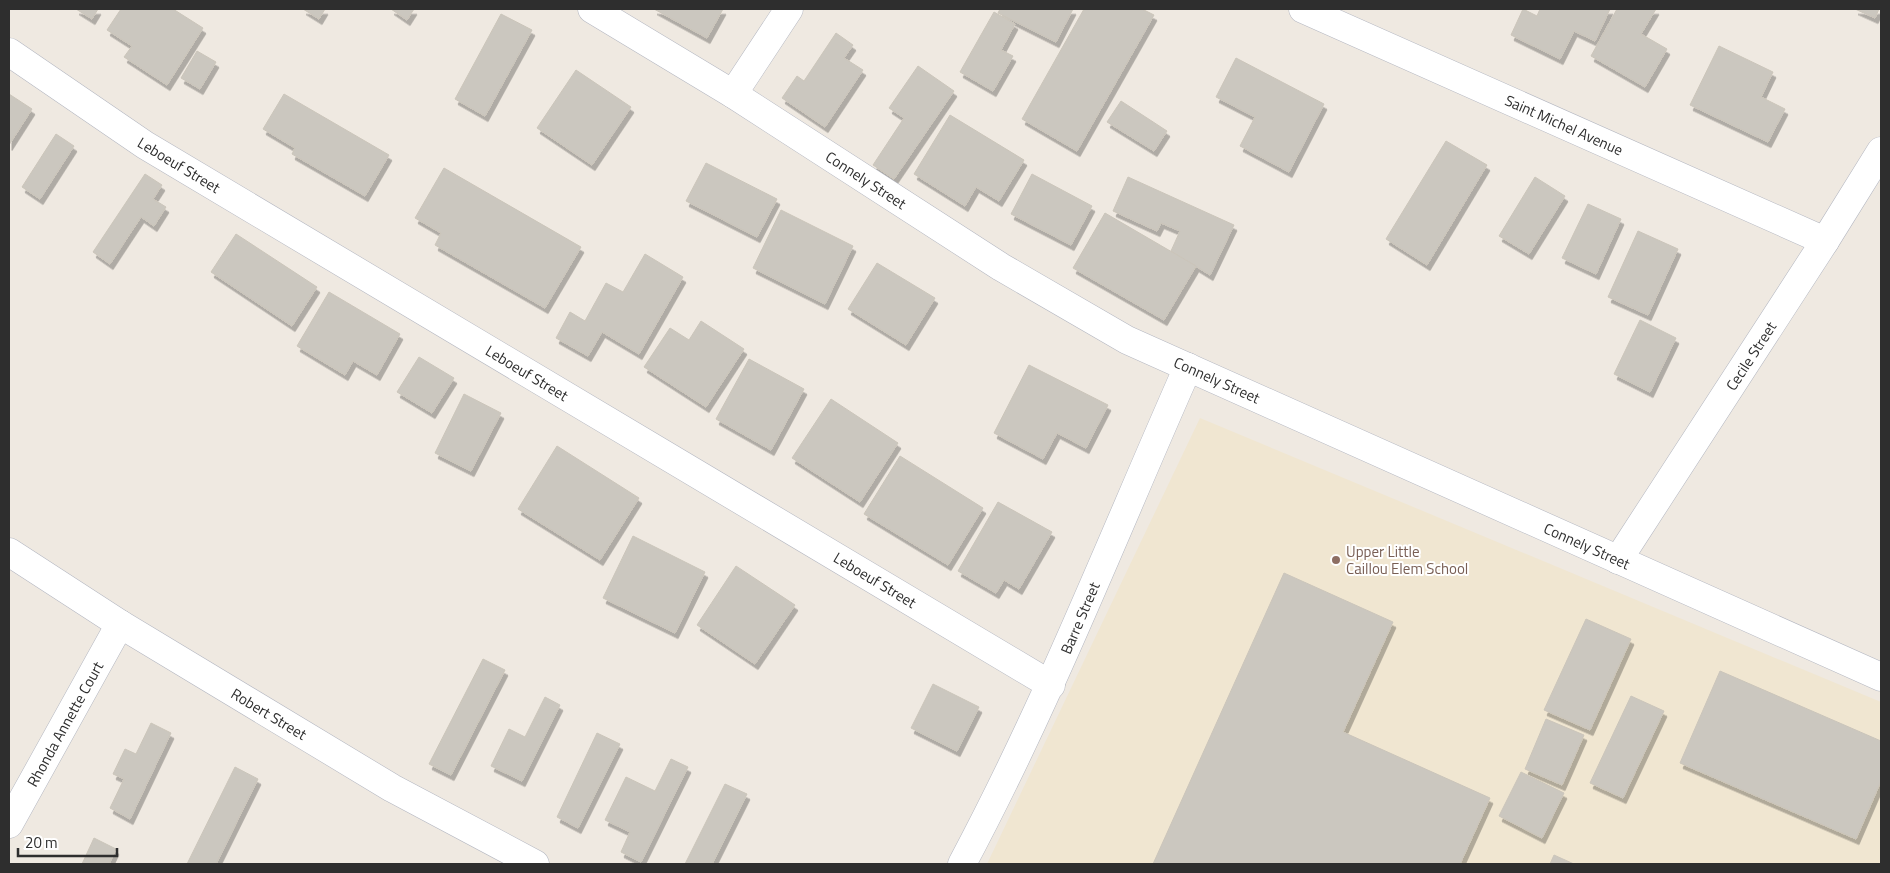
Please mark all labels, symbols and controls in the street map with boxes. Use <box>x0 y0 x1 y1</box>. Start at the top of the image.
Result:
street label: Saint Michel Avenue <box>1501 89 1627 161</box>
street label: Leboeuf Street <box>133 131 225 199</box>
street label: Connely Street <box>821 145 912 215</box>
street label: Cecile Street <box>1720 316 1782 395</box>
street label: Leboeuf Street <box>481 339 573 407</box>
street label: Connely Street <box>1170 351 1265 410</box>
street label: Connely Street <box>1540 517 1635 576</box>
place label: Upper Little Caillou Elem School <box>1346 540 1468 580</box>
street label: Leboeuf Street <box>829 546 921 614</box>
marker: Upper Little Caillou Elem School <box>1330 554 1342 566</box>
street label: Barre Street <box>1054 578 1106 658</box>
street label: Rhonda Annette Court <box>21 656 109 791</box>
street label: Robert Street <box>227 682 312 746</box>
scale bar <box>18 826 116 858</box>
text: 20 m <box>25 831 58 854</box>

